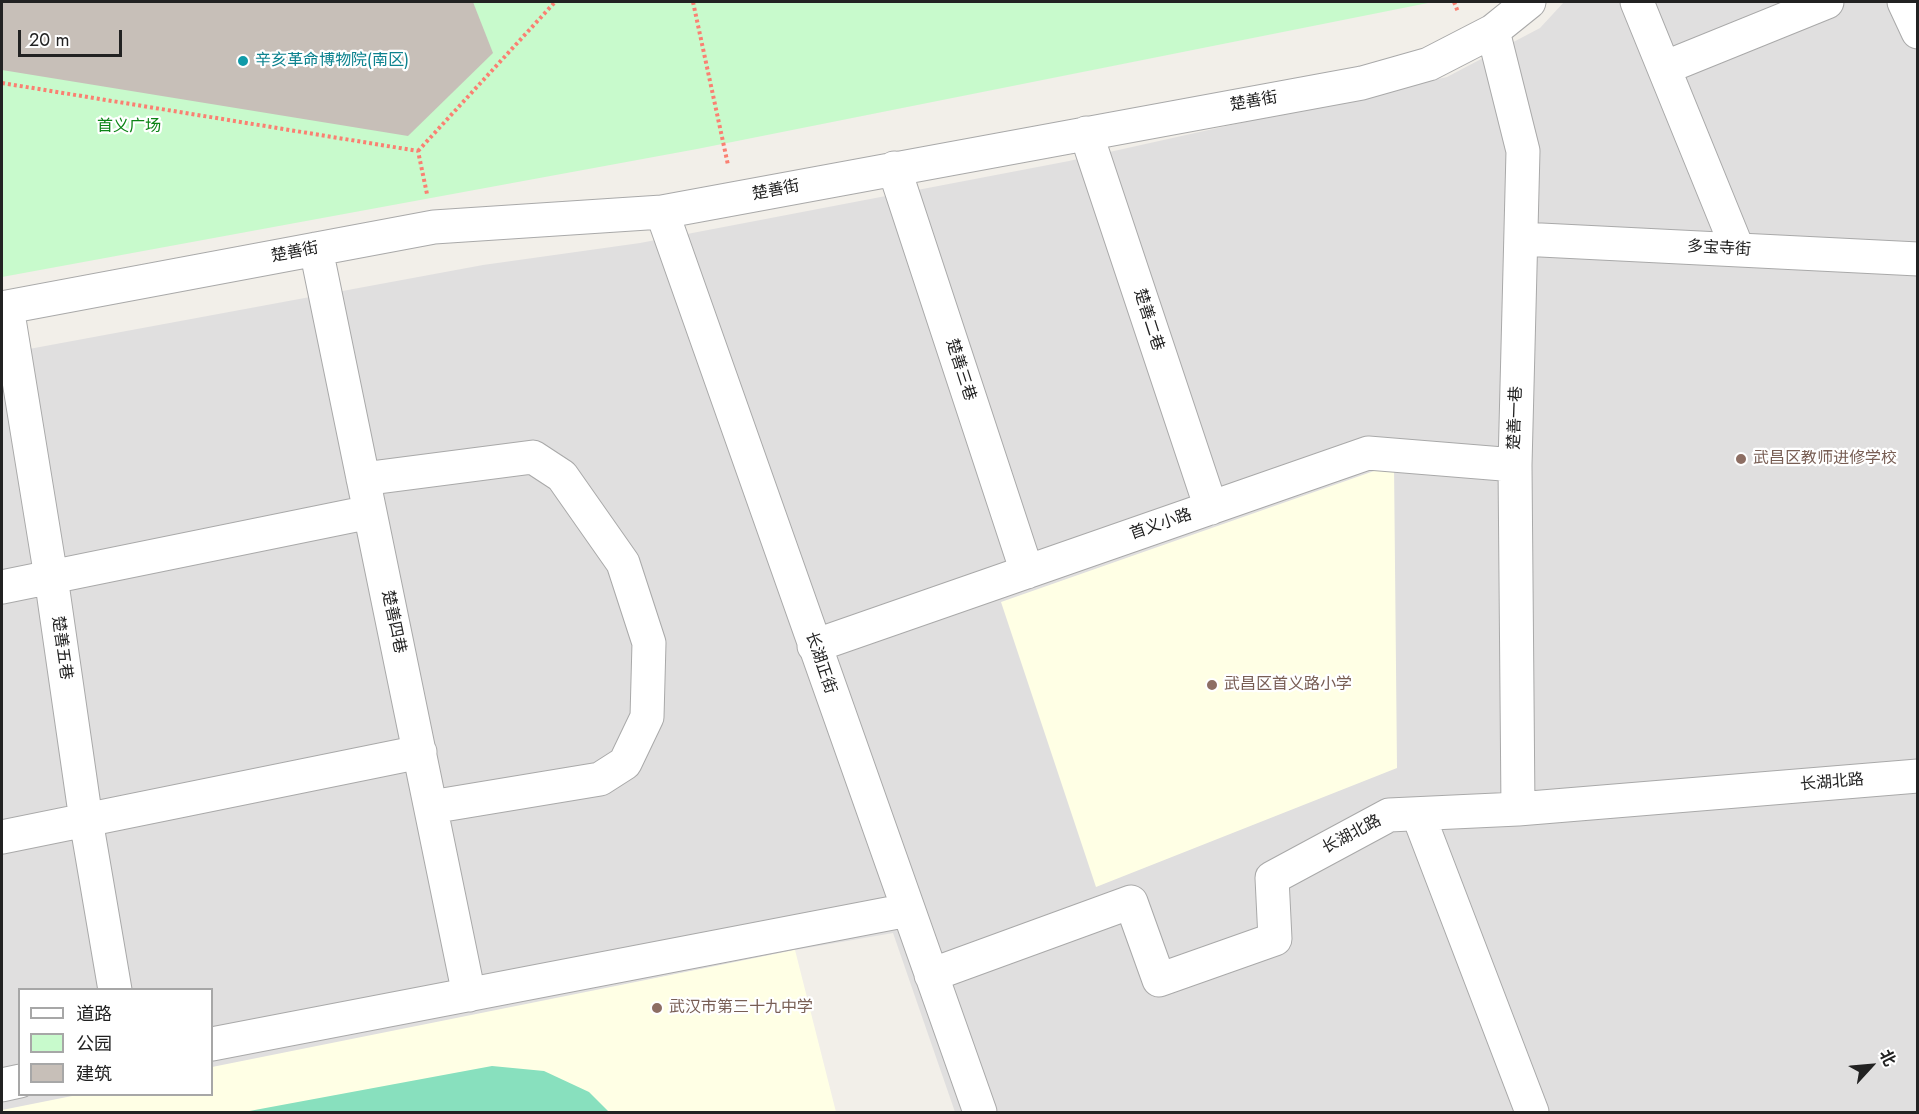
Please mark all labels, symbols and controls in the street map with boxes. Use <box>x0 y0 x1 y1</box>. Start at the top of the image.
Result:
scale bar <box>21 18 124 56</box>
text: 20 m <box>29 27 69 53</box>
place label: 辛亥革命博物院(南区) <box>255 51 409 71</box>
marker: 辛亥革命博物院(南区) <box>236 54 250 68</box>
street label: 楚善街 <box>1229 88 1279 116</box>
park label: 首义广场 <box>97 117 161 137</box>
street label: 楚善街 <box>751 177 801 205</box>
street label: 多宝寺街 <box>1687 238 1751 260</box>
street label: 楚善街 <box>270 239 320 267</box>
street label: 楚善二巷 <box>1129 287 1167 353</box>
street label: 楚善三巷 <box>941 337 979 403</box>
street label: 楚善一巷 <box>1505 386 1527 450</box>
place label: 武昌区教师进修学校 <box>1753 449 1897 469</box>
marker: 武昌区教师进修学校 <box>1734 452 1748 466</box>
street label: 首义小路 <box>1128 506 1194 544</box>
street label: 楚善四巷 <box>377 589 409 655</box>
street label: 楚善五巷 <box>47 615 75 681</box>
street label: 长湖正街 <box>801 630 839 696</box>
place label: 武昌区首义路小学 <box>1224 675 1352 695</box>
marker: 武昌区首义路小学 <box>1205 678 1219 692</box>
street label: 长湖北路 <box>1799 771 1865 795</box>
street label: 长湖北路 <box>1319 812 1385 858</box>
legend <box>18 988 213 1096</box>
place label: 武汉市第三十九中学 <box>669 998 813 1018</box>
text: 道路 <box>76 1001 112 1027</box>
marker: 武汉市第三十九中学 <box>650 1001 664 1015</box>
text: 公园 <box>76 1031 112 1057</box>
north arrow <box>1841 1036 1901 1096</box>
text: 北 <box>1874 1046 1901 1070</box>
text: 建筑 <box>76 1061 112 1087</box>

